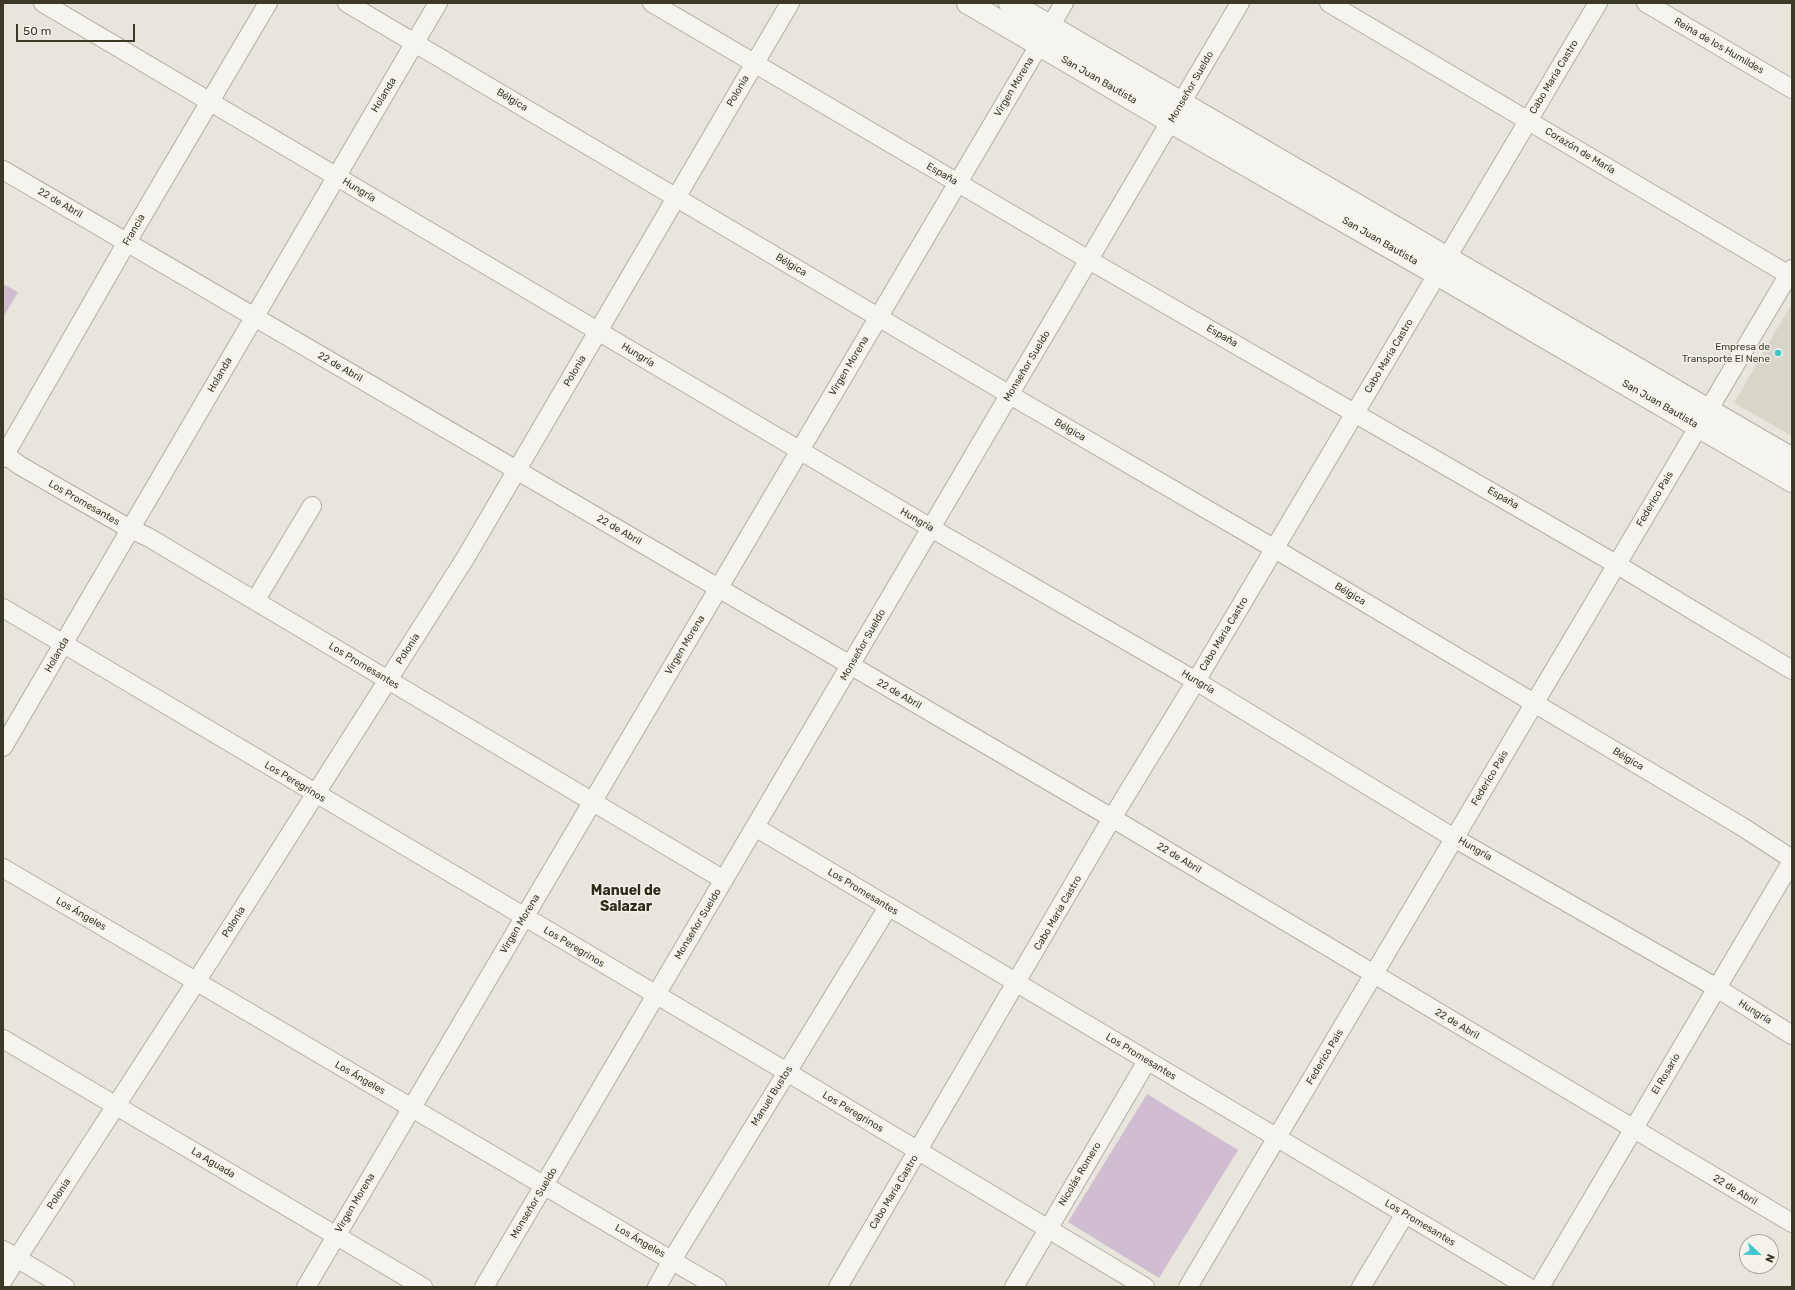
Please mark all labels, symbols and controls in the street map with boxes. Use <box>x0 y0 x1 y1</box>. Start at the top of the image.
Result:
street label: Reina de los Humildes <box>1672 15 1766 77</box>
scale bar <box>18 16 137 42</box>
text: 50 m <box>23 24 51 38</box>
street label: Cabo Maria Castro <box>1527 38 1581 116</box>
street label: Monseñor Sueldo <box>1166 49 1216 125</box>
street label: San Juan Bautista <box>1059 53 1139 107</box>
street label: Virgen Morena <box>992 55 1036 119</box>
street label: Polonia <box>724 73 752 109</box>
street label: Holanda <box>369 75 399 115</box>
street label: Bélgica <box>494 86 530 114</box>
street label: Corazón de María <box>1543 125 1617 177</box>
street label: España <box>924 160 960 188</box>
street label: Hungría <box>340 175 378 205</box>
street label: 22 de Abril <box>36 185 84 221</box>
street label: Francia <box>120 212 148 248</box>
street label: San Juan Bautista <box>1340 214 1420 268</box>
street label: Bélgica <box>773 251 809 279</box>
street label: Cabo Maria Castro <box>1362 317 1416 395</box>
street label: España <box>1204 322 1240 350</box>
street label: Monseñor Sueldo <box>1001 328 1053 404</box>
street label: Virgen Morena <box>827 334 871 398</box>
street label: Hungría <box>619 340 657 370</box>
place label: Empresa de Transporte El Nene <box>1682 341 1770 364</box>
marker: Empresa de Transporte El Nene <box>1773 348 1783 358</box>
street label: 22 de Abril <box>316 349 364 385</box>
street label: Polonia <box>561 353 589 389</box>
street label: Holanda <box>205 355 235 395</box>
street label: San Juan Bautista <box>1620 377 1700 431</box>
street label: Bélgica <box>1052 416 1088 444</box>
street label: Federico Pais <box>1634 469 1676 529</box>
street label: Los Promesantes <box>46 478 122 528</box>
street label: España <box>1485 484 1521 512</box>
street label: Hungría <box>898 506 936 534</box>
street label: 22 de Abril <box>595 512 643 548</box>
street label: Bélgica <box>1332 580 1368 608</box>
street label: Cabo Maria Castro <box>1197 595 1251 673</box>
street label: Monseñor Sueldo <box>838 607 888 683</box>
street label: Virgen Morena <box>663 613 707 677</box>
street label: Polonia <box>394 631 422 667</box>
street label: Holanda <box>42 635 72 675</box>
street label: Los Promesantes <box>326 640 402 692</box>
street label: Hungría <box>1179 667 1217 697</box>
street label: 22 de Abril <box>875 676 923 712</box>
street label: Bélgica <box>1610 745 1646 773</box>
street label: Federico Pais <box>1469 748 1511 808</box>
street label: Los Peregrinos <box>262 759 328 805</box>
street label: Hungría <box>1456 835 1494 863</box>
street label: 22 de Abril <box>1155 840 1203 876</box>
street label: Los Promesantes <box>825 866 901 918</box>
street label: Cabo Maria Castro <box>1032 873 1084 953</box>
district label: Manuel de Salazar <box>591 883 661 916</box>
street label: Monseñor Sueldo <box>672 886 724 962</box>
street label: Virgen Morena <box>498 892 542 956</box>
street label: Los Ángeles <box>54 895 108 933</box>
street label: Polonia <box>220 904 248 940</box>
street label: Los Peregrinos <box>541 924 607 970</box>
street label: Hungría <box>1736 997 1774 1027</box>
street label: 22 de Abril <box>1433 1006 1481 1042</box>
street label: Federico Pais <box>1304 1027 1346 1087</box>
street label: Los Promesantes <box>1103 1031 1179 1083</box>
street label: El Rosario <box>1649 1051 1683 1097</box>
street label: Los Ángeles <box>333 1059 387 1097</box>
street label: Manuel Bustos <box>749 1064 795 1128</box>
street label: Los Peregrinos <box>820 1089 886 1135</box>
street label: Nicolás Romero <box>1056 1140 1104 1208</box>
street label: La Aguada <box>189 1145 237 1181</box>
street label: Cabo Maria Castro <box>867 1153 921 1231</box>
street label: Monseñor Sueldo <box>508 1165 560 1241</box>
street label: Virgen Morena <box>333 1171 377 1235</box>
street label: 22 de Abril <box>1711 1172 1759 1208</box>
street label: Polonia <box>45 1176 73 1212</box>
street label: Los Promesantes <box>1382 1197 1458 1249</box>
street label: Los Ángeles <box>613 1222 667 1260</box>
north arrow <box>1739 1234 1779 1274</box>
text: N <box>1762 1252 1777 1264</box>

